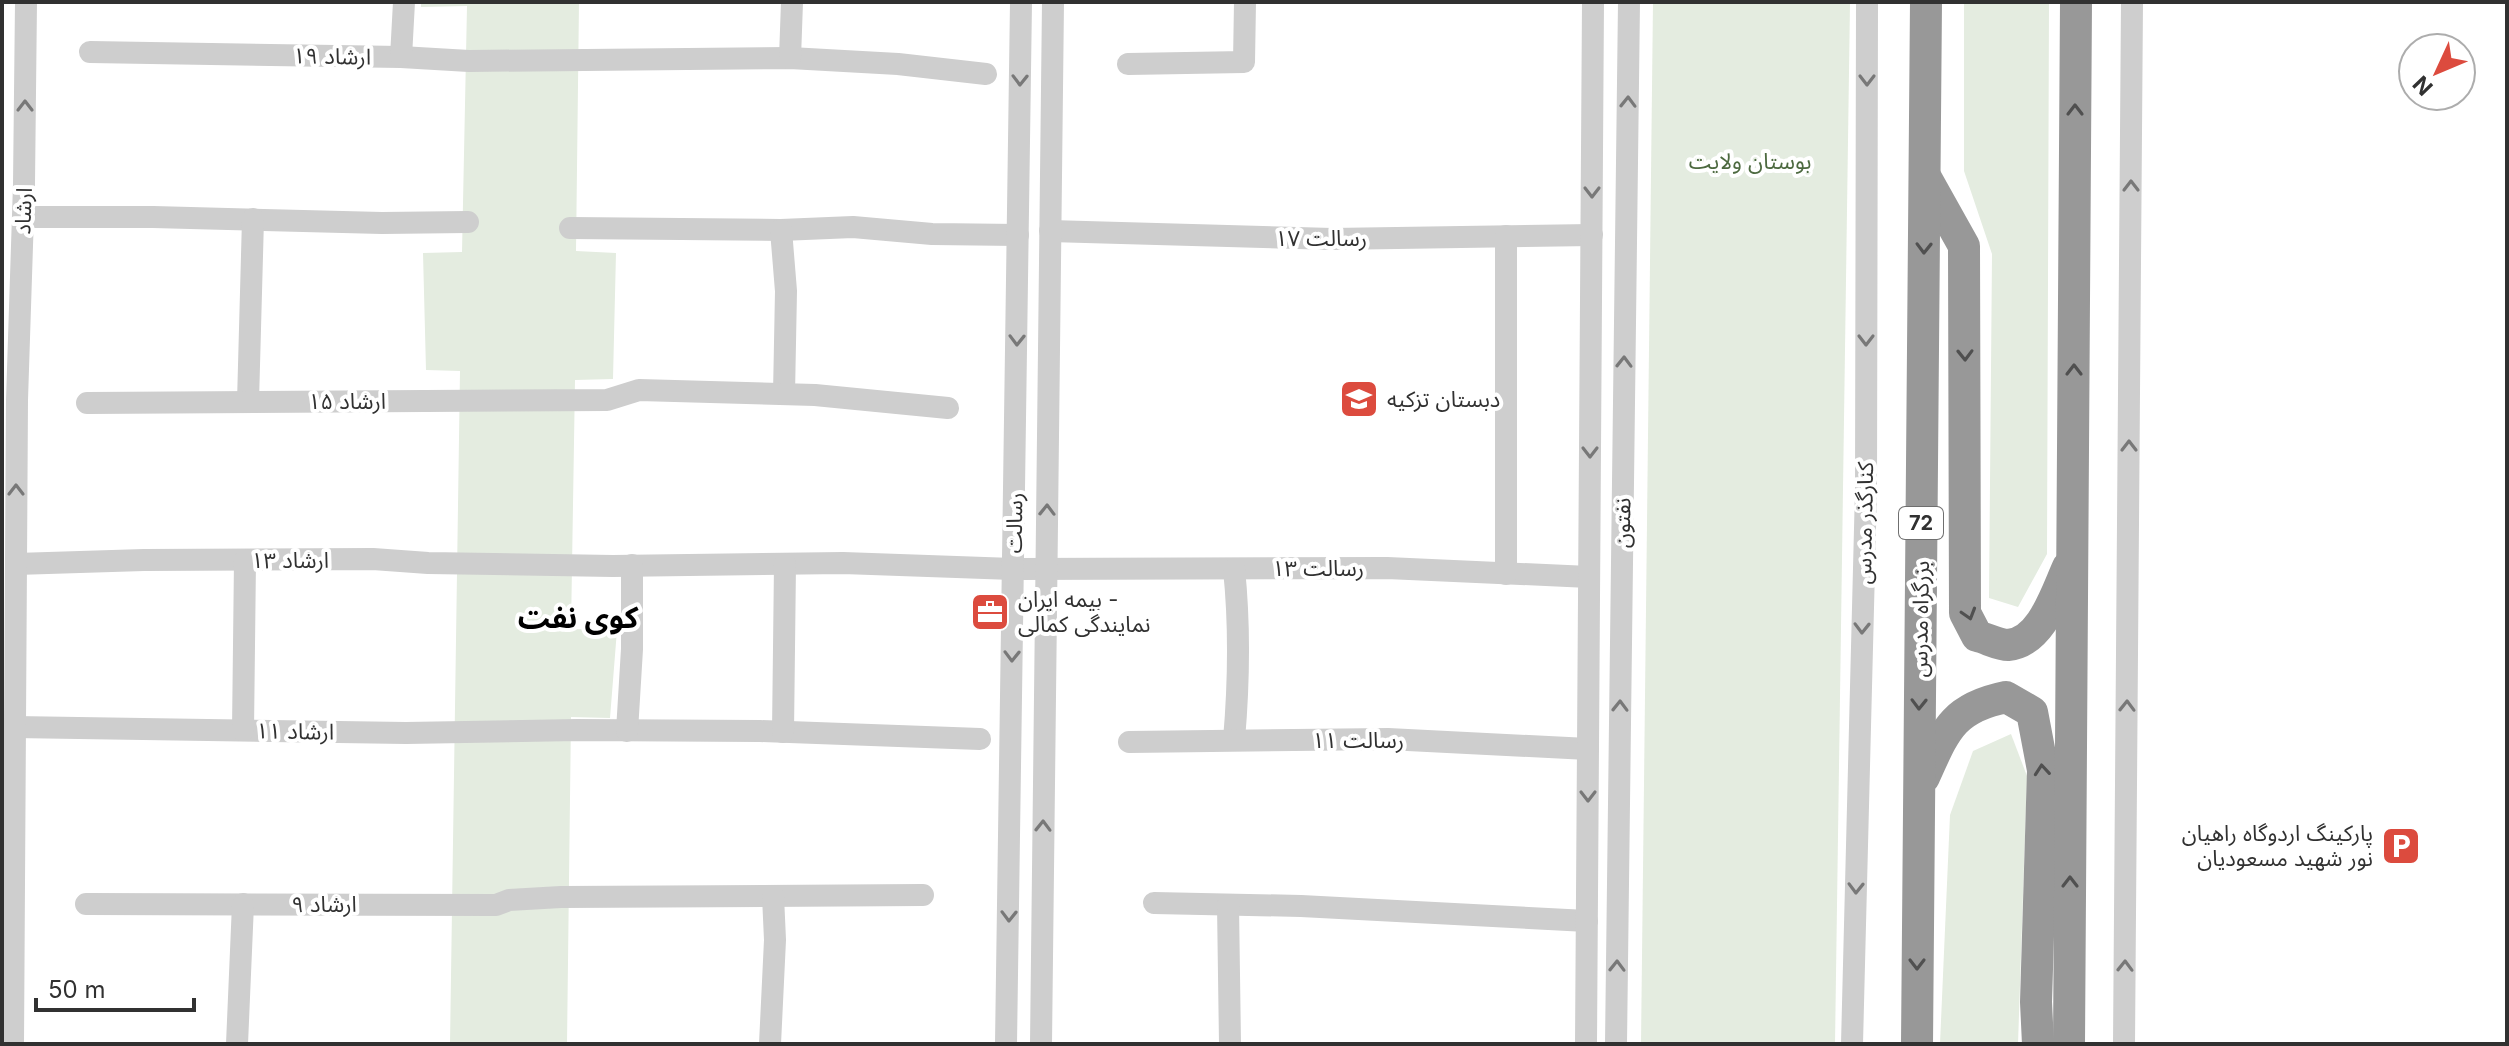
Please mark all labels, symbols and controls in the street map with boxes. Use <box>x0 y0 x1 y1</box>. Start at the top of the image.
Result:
north arrow <box>2397 32 2477 112</box>
street label: ارشاد ۱۹ <box>293 42 371 71</box>
text: N <box>2407 71 2438 101</box>
one-way arrow <box>1012 74 1029 87</box>
one-way arrow <box>1858 74 1876 87</box>
one-way arrow <box>1619 95 1636 108</box>
one-way arrow <box>16 99 34 112</box>
one-way arrow <box>2066 103 2084 116</box>
park label: بوستان ولایت <box>1689 148 1811 174</box>
one-way arrow <box>2122 179 2139 192</box>
one-way arrow <box>1583 186 1601 199</box>
street label: ارشاد <box>9 187 38 235</box>
street label: رسالت ۱۷ <box>1275 225 1367 252</box>
one-way arrow <box>1915 242 1933 255</box>
one-way arrow <box>1008 334 1026 347</box>
one-way arrow <box>1857 334 1875 347</box>
one-way arrow <box>1956 349 1974 362</box>
one-way arrow <box>1616 355 1633 368</box>
one-way arrow <box>2065 363 2083 376</box>
school or university icon: دبستان تزکیه <box>1338 378 1380 420</box>
place label: دبستان تزکیه <box>1387 386 1500 412</box>
street label: ارشاد ۱۵ <box>308 388 386 415</box>
one-way arrow <box>2120 439 2138 452</box>
one-way arrow <box>1581 446 1599 459</box>
street label: کنارگذر مدرس <box>1850 461 1879 584</box>
one-way arrow <box>7 483 25 496</box>
street label: رسالت <box>1000 492 1029 554</box>
street label: نفتون <box>1609 498 1635 548</box>
one-way arrow <box>1038 503 1056 516</box>
road number: 72 <box>1899 507 1943 539</box>
street label: ارشاد ۱۳ <box>251 547 329 574</box>
street label: رسالت ۱۳ <box>1272 555 1364 582</box>
street label: بزرگراه مدرس <box>1906 560 1935 678</box>
place label: بیمه ایران - نمایندگى کمالى <box>1018 586 1150 637</box>
office icon: بیمه ایران - نمایندگى کمالى <box>969 591 1011 633</box>
district label: کوی نفت <box>518 599 639 635</box>
one-way arrow <box>1960 607 1976 620</box>
one-way arrow <box>1853 622 1870 635</box>
one-way arrow <box>1004 650 1021 663</box>
one-way arrow <box>1911 698 1928 711</box>
one-way arrow <box>1611 699 1629 712</box>
one-way arrow <box>2118 699 2136 712</box>
street label: ارشاد ۱۱ <box>256 717 334 746</box>
street label: رسالت ۱۱ <box>1312 727 1404 754</box>
one-way arrow <box>2034 763 2051 776</box>
one-way arrow <box>1579 790 1597 803</box>
one-way arrow <box>1034 819 1052 832</box>
place label: پارکینگ اردوگاه راهیان نور شهید مسعودیان <box>2182 820 2373 872</box>
parking icon: پارکینگ اردوگاه راهیان نور شهید مسعودیان <box>2380 825 2422 867</box>
one-way arrow <box>2061 875 2079 888</box>
one-way arrow <box>1847 882 1864 895</box>
street label: ارشاد ۹ <box>291 891 357 918</box>
one-way arrow <box>1000 910 1018 923</box>
one-way arrow <box>1908 958 1926 971</box>
one-way arrow <box>1608 959 1626 972</box>
one-way arrow <box>2116 959 2134 972</box>
scale bar <box>36 962 194 1012</box>
text: 50 m <box>48 975 106 1004</box>

